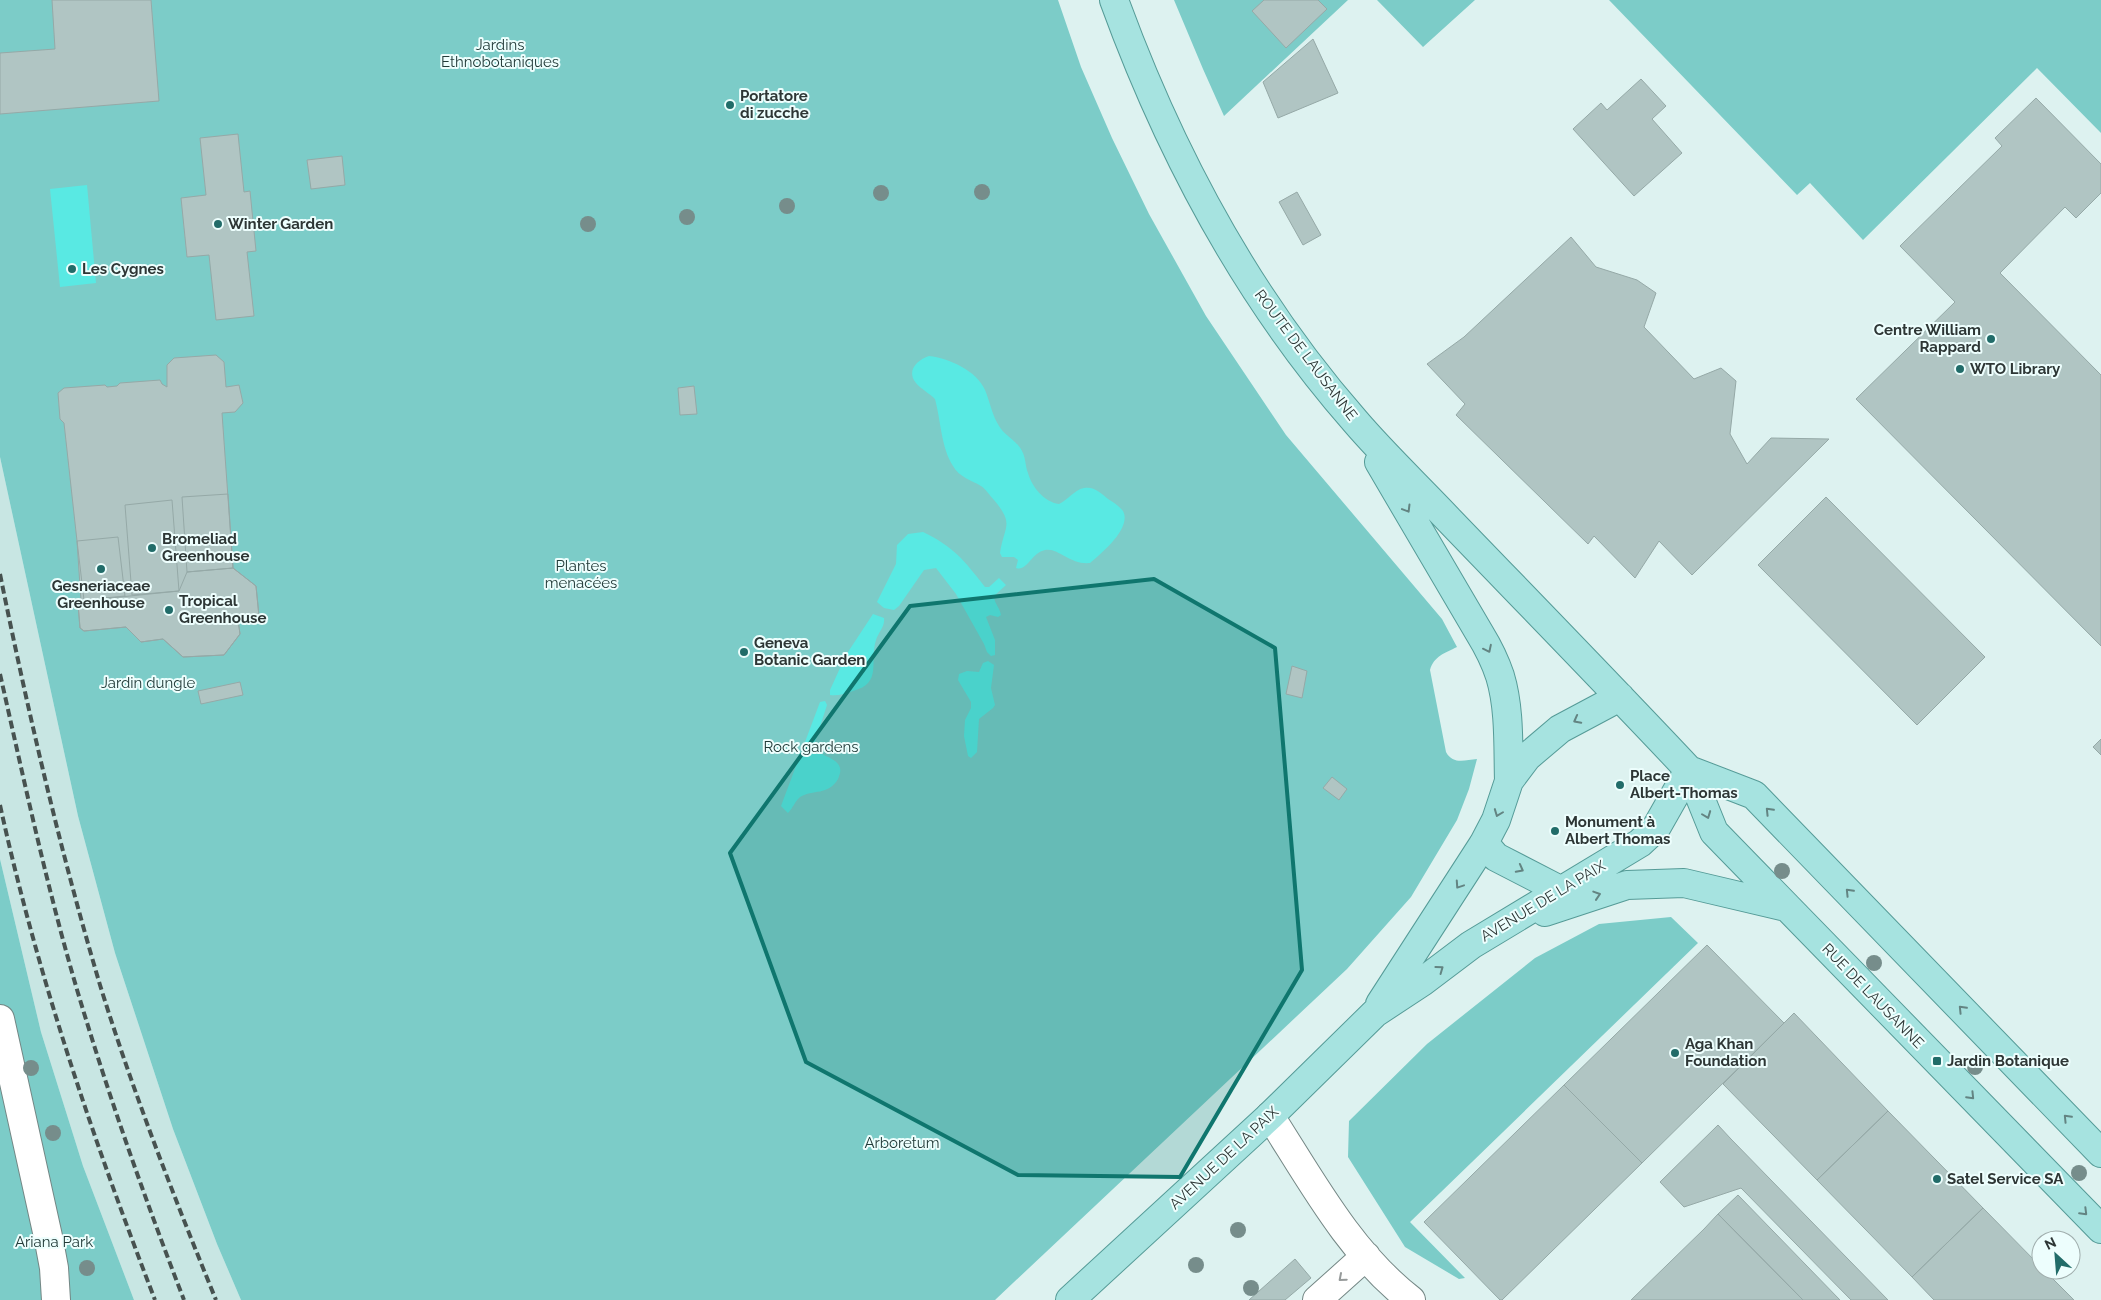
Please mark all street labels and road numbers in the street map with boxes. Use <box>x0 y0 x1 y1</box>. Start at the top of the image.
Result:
street label: ROUTE DE LAUSANNE <box>1251 286 1361 424</box>
street label: AVENUE DE LA PAIX <box>1477 856 1609 945</box>
street label: RUE DE LAUSANNE <box>1818 940 1928 1052</box>
street label: AVENUE DE LA PAIX <box>1166 1103 1283 1213</box>

